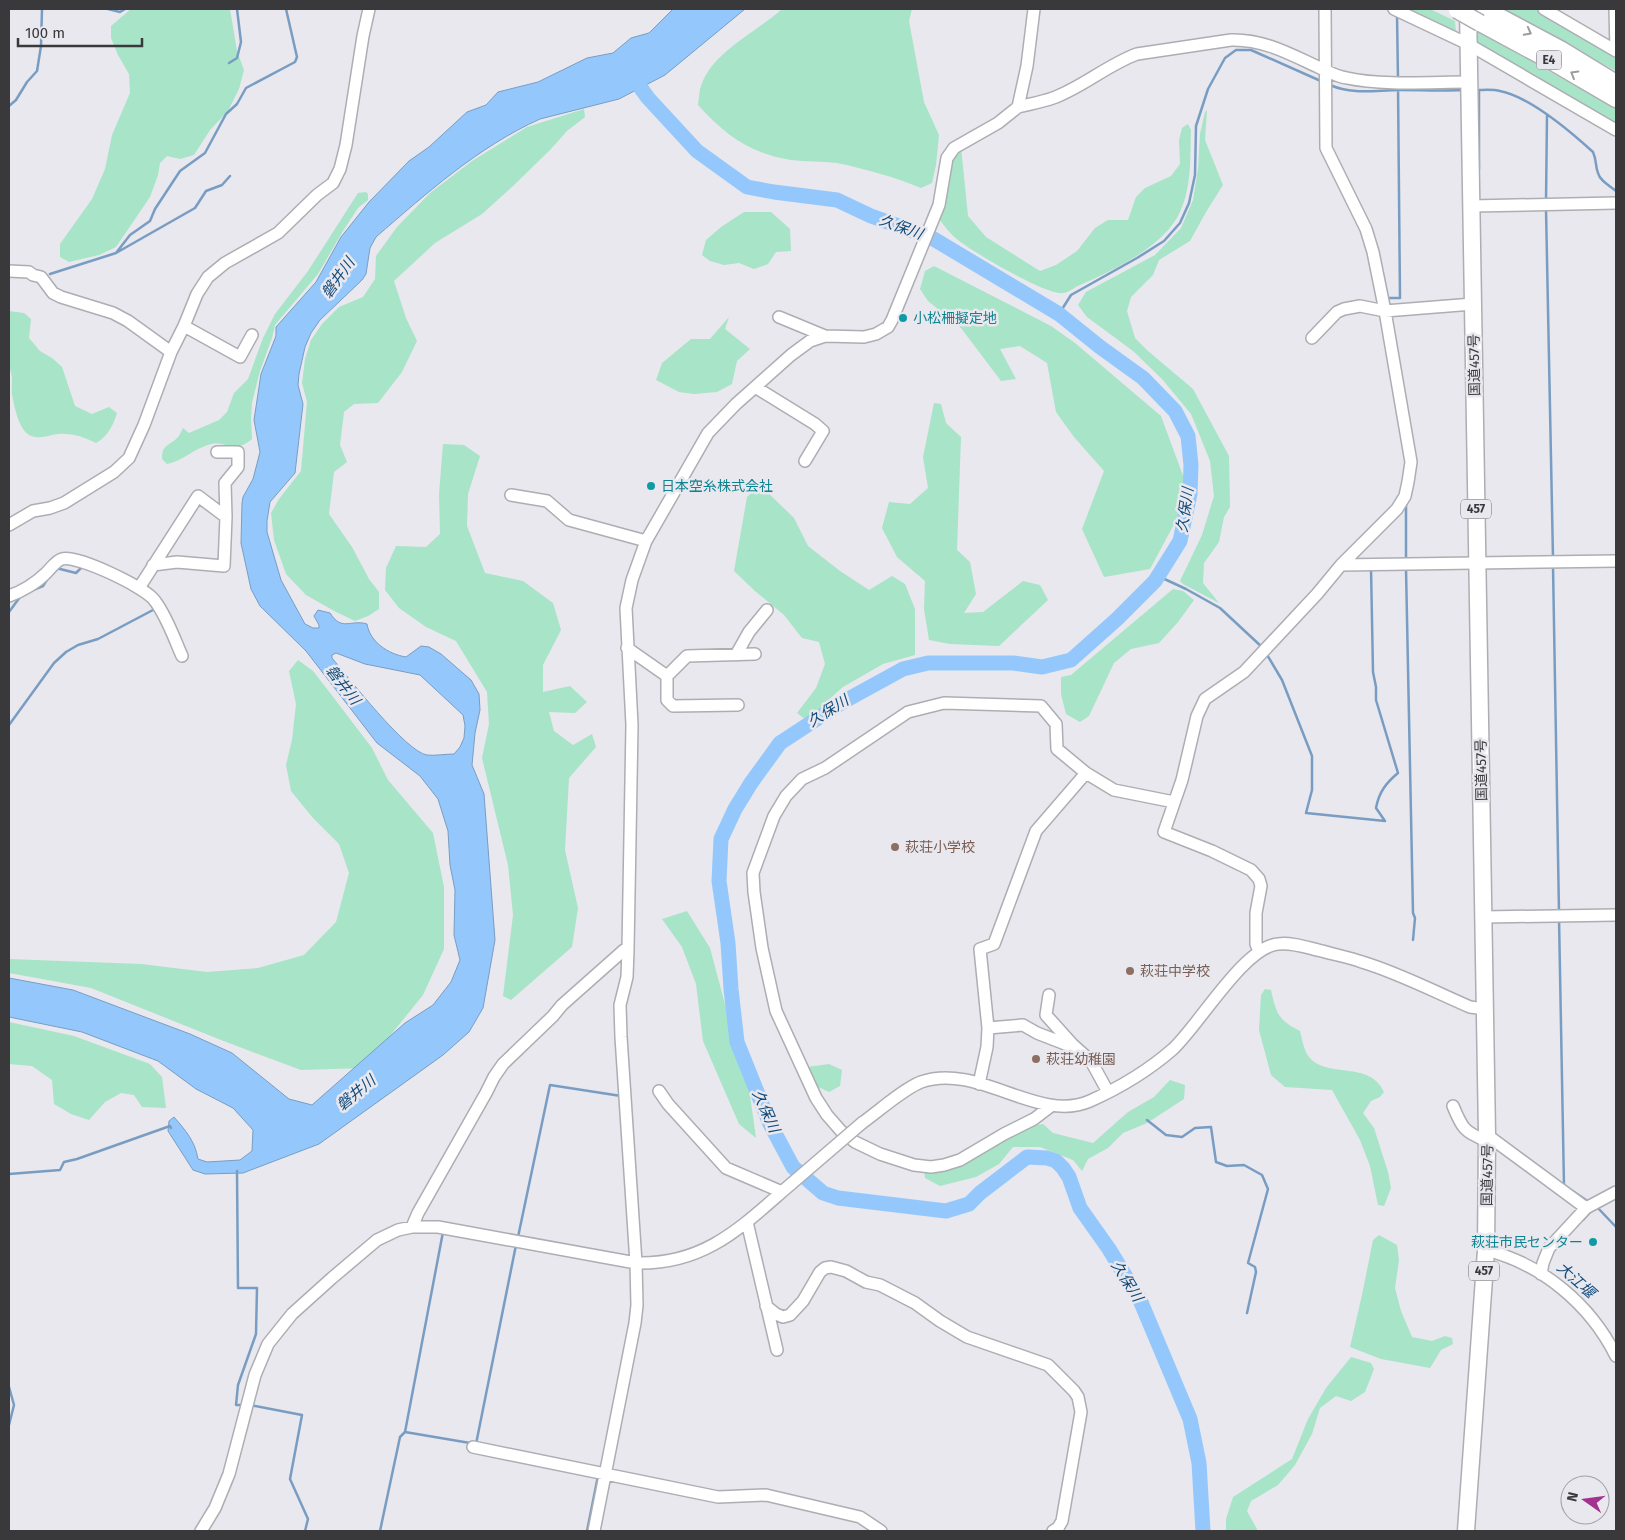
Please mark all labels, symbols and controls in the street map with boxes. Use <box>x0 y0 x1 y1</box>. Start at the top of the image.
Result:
scale bar <box>18 15 141 47</box>
text: 100 m <box>25 24 65 42</box>
one-way arrow <box>1522 26 1531 36</box>
road number: E4 <box>1536 50 1562 70</box>
one-way arrow <box>1571 71 1580 81</box>
water label: 久保川 <box>877 211 927 244</box>
water label: 磐井川 <box>318 253 359 302</box>
place label: 小松柵擬定地 <box>913 310 997 327</box>
marker: 小松柵擬定地 <box>897 312 909 324</box>
street label: 国道457号 <box>1465 334 1484 396</box>
place label: 日本空糸株式会社 <box>661 478 773 495</box>
marker: 日本空糸株式会社 <box>645 480 657 492</box>
water label: 久保川 <box>1173 484 1197 534</box>
road number: 457 <box>1461 499 1491 518</box>
water label: 磐井川 <box>322 662 365 710</box>
water label: 久保川 <box>804 690 854 731</box>
street label: 国道457号 <box>1472 739 1491 801</box>
place label: 萩荘小学校 <box>905 839 975 856</box>
marker: 萩荘小学校 <box>889 841 901 853</box>
place label: 萩荘中学校 <box>1140 963 1210 980</box>
marker: 萩荘中学校 <box>1124 965 1136 977</box>
place label: 萩荘幼稚園 <box>1046 1051 1116 1068</box>
marker: 萩荘幼稚園 <box>1030 1053 1042 1065</box>
water label: 磐井川 <box>333 1070 381 1114</box>
water label: 久保川 <box>749 1087 784 1137</box>
street label: 国道457号 <box>1478 1144 1497 1206</box>
place label: 萩荘市民センター <box>1471 1234 1583 1251</box>
marker: 萩荘市民センター <box>1587 1236 1599 1248</box>
water label: 久保川 <box>1107 1257 1148 1307</box>
water label: 大江堰 <box>1553 1258 1601 1304</box>
road number: 457 <box>1469 1262 1499 1280</box>
north arrow <box>1560 1475 1610 1525</box>
text: N <box>1563 1490 1582 1504</box>

